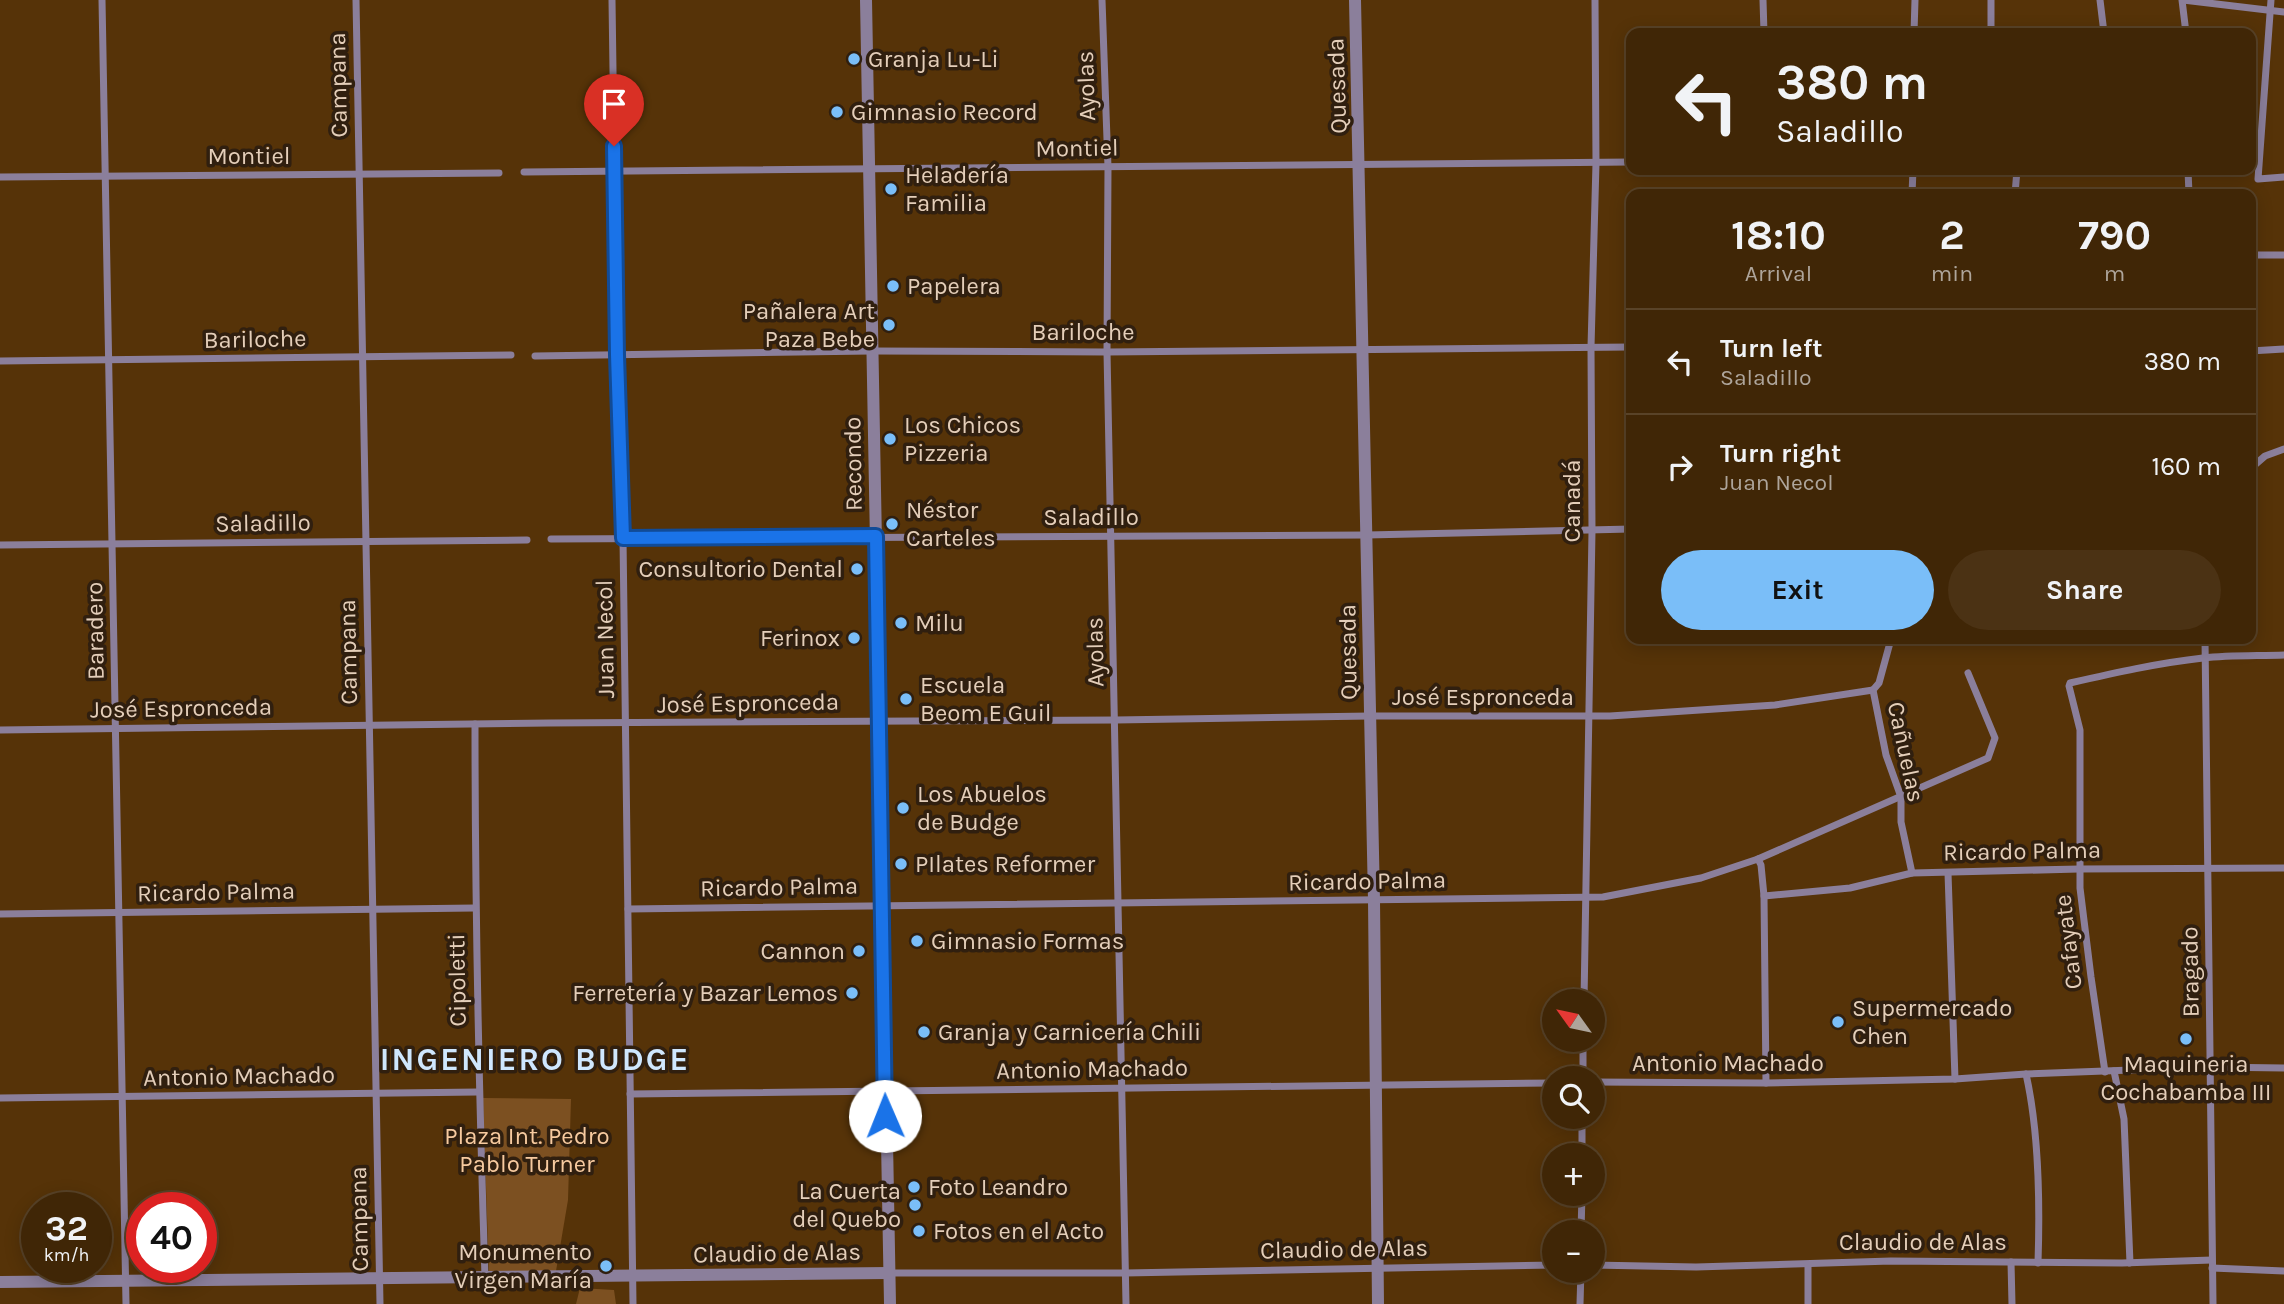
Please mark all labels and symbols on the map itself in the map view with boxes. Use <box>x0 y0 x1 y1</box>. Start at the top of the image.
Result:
street label: Campana <box>323 32 353 138</box>
street label: Quesada <box>1321 38 1353 134</box>
place label: Granja Lu-Li <box>868 45 999 73</box>
marker: Granja Lu-Li <box>846 51 862 67</box>
street label: Ayolas <box>1071 51 1101 121</box>
pin <box>584 74 644 146</box>
place label: Gimnasio Record <box>851 98 1038 126</box>
marker: Gimnasio Record <box>829 104 845 120</box>
street label: Montiel <box>1035 133 1119 163</box>
street label: Montiel <box>207 142 291 170</box>
place label: Heladería Familia <box>905 161 1009 217</box>
marker: Heladería Familia <box>883 181 899 197</box>
place label: Papelera <box>907 272 1001 300</box>
marker: Papelera <box>885 278 901 294</box>
place label: Pañalera Art Paza Bebe <box>743 297 875 353</box>
marker: Pañalera Art Paza Bebe <box>881 317 897 333</box>
street label: Bariloche <box>1032 318 1135 346</box>
street label: Bariloche <box>203 324 307 354</box>
place label: Los Chicos Pizzeria <box>904 411 1021 467</box>
street label: Recondo <box>838 417 868 511</box>
marker: Los Chicos Pizzeria <box>882 431 898 447</box>
street label: Canadá <box>1558 459 1586 543</box>
place label: Néstor Carteles <box>906 496 996 552</box>
street label: Saladillo <box>1043 503 1139 531</box>
street label: Saladillo <box>215 508 311 538</box>
marker: Néstor Carteles <box>884 516 900 532</box>
place label: Consultorio Dental <box>638 555 843 583</box>
marker: Consultorio Dental <box>849 561 865 577</box>
street label: Juan Necol <box>590 579 620 699</box>
street label: Baradero <box>80 582 110 680</box>
street label: Campana <box>333 599 363 705</box>
street label: Quesada <box>1333 604 1363 700</box>
place label: Milu <box>915 609 964 637</box>
marker: Milu <box>893 615 909 631</box>
street label: Ayolas <box>1080 617 1110 687</box>
place label: Ferinox <box>760 624 840 652</box>
marker: Ferinox <box>846 630 862 646</box>
place label: Escuela Beom E Guil <box>920 671 1052 727</box>
street label: José Espronceda <box>1392 683 1574 711</box>
street label: José Espronceda <box>657 687 839 719</box>
marker: Escuela Beom E Guil <box>898 691 914 707</box>
street label: José Espronceda <box>90 692 272 724</box>
street label: Cañuelas <box>1882 699 1930 805</box>
place label: Los Abuelos de Budge <box>917 780 1047 836</box>
marker: Los Abuelos de Budge <box>895 800 911 816</box>
street label: Ricardo Palma <box>1943 836 2101 866</box>
place label: PIlates Reformer <box>915 850 1095 878</box>
marker: PIlates Reformer <box>893 856 909 872</box>
street label: Ricardo Palma <box>1288 866 1446 896</box>
street label: Ricardo Palma <box>700 872 858 902</box>
street label: Ricardo Palma <box>137 877 295 907</box>
street label: Cafayate <box>2048 893 2088 991</box>
street label: Bragado <box>2175 926 2205 1018</box>
place label: Gimnasio Formas <box>931 927 1124 955</box>
street label: Cipoletti <box>442 933 472 1027</box>
marker: Gimnasio Formas <box>909 933 925 949</box>
place label: Cannon <box>761 937 845 965</box>
marker: Cannon <box>851 943 867 959</box>
place label: Ferretería y Bazar Lemos <box>572 979 838 1007</box>
marker: Ferretería y Bazar Lemos <box>844 985 860 1001</box>
north arrow <box>1542 989 1605 1052</box>
place label: Supermercado Chen <box>1852 994 2012 1050</box>
marker: Supermercado Chen <box>1830 1014 1846 1030</box>
place label: Granja y Carnicería Chili <box>938 1018 1201 1046</box>
marker: Granja y Carnicería Chili <box>916 1024 932 1040</box>
marker: Maquineria Cochabamba III <box>2178 1031 2194 1047</box>
district label: INGENIERO BUDGE <box>380 1041 690 1078</box>
street label: Antonio Machado <box>1632 1049 1824 1077</box>
place label: Maquineria Cochabamba III <box>2100 1050 2272 1106</box>
street label: Antonio Machado <box>996 1053 1188 1085</box>
street label: Antonio Machado <box>143 1060 335 1092</box>
position arrow <box>848 1079 922 1153</box>
park label: Plaza Int. Pedro Pablo Turner <box>444 1122 610 1178</box>
street label: Campana <box>344 1166 374 1272</box>
place label: Foto Leandro <box>928 1173 1068 1201</box>
place label: La Cuerta del Quebo <box>792 1177 901 1233</box>
marker: Foto Leandro <box>906 1179 922 1195</box>
speed limit sign: 40 <box>126 1192 217 1283</box>
marker: La Cuerta del Quebo <box>907 1197 923 1213</box>
place label: Fotos en el Acto <box>933 1217 1104 1245</box>
marker: Fotos en el Acto <box>911 1223 927 1239</box>
street label: Claudio de Alas <box>1839 1228 2007 1256</box>
street label: Claudio de Alas <box>1260 1234 1428 1264</box>
place label: Monumento Virgen María <box>454 1238 592 1294</box>
street label: Claudio de Alas <box>693 1238 861 1268</box>
marker: Monumento Virgen María <box>598 1258 614 1274</box>

